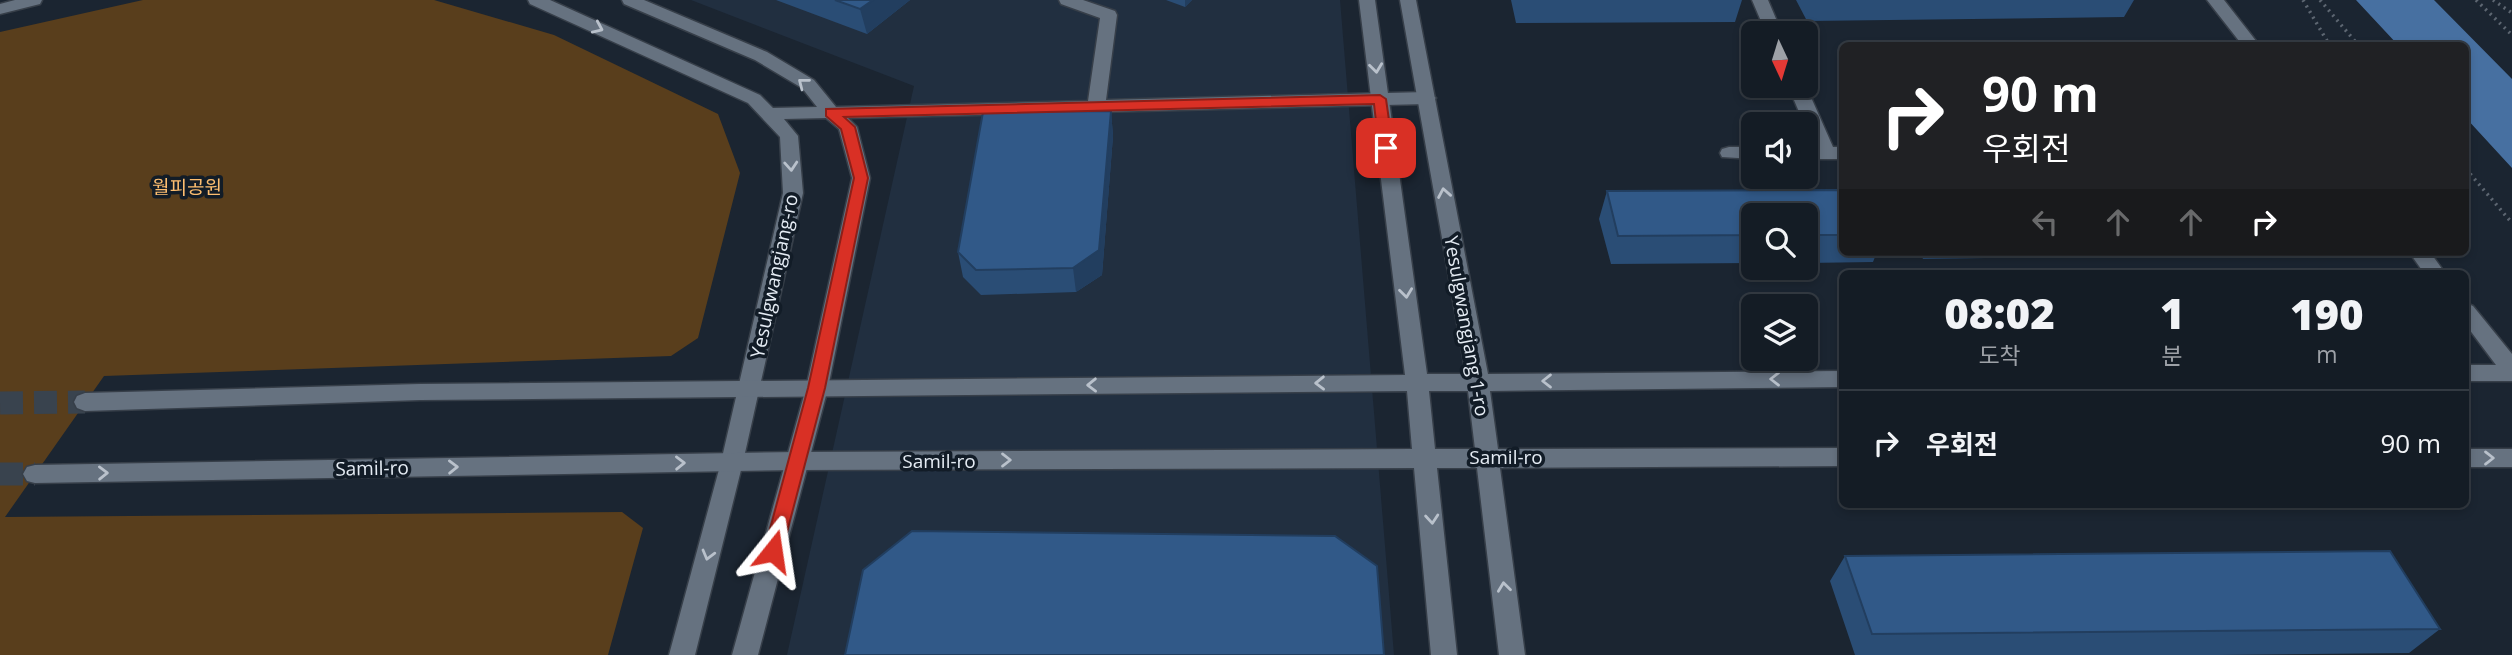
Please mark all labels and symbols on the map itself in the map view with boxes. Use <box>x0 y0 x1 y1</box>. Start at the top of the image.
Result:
one-way arrow <box>591 20 603 34</box>
north arrow <box>1741 21 1818 98</box>
one-way arrow <box>1368 62 1383 74</box>
one-way arrow <box>799 78 811 91</box>
pin <box>1356 118 1416 178</box>
one-way arrow <box>783 160 798 171</box>
park label: 월피공원 <box>152 174 222 200</box>
one-way arrow <box>1437 187 1452 199</box>
street label: Yesulgwangjang-ro <box>744 192 804 360</box>
street label: Yesulgwangjang 1-ro <box>1438 234 1496 418</box>
one-way arrow <box>1398 287 1413 299</box>
one-way arrow <box>1769 371 1779 387</box>
one-way arrow <box>1541 373 1552 389</box>
one-way arrow <box>1314 375 1324 391</box>
one-way arrow <box>1086 377 1097 393</box>
street label: Samil-ro <box>1469 444 1543 470</box>
street label: Samil-ro <box>902 448 976 474</box>
one-way arrow <box>2484 450 2495 466</box>
one-way arrow <box>1001 452 1012 468</box>
street label: Samil-ro <box>335 454 409 482</box>
one-way arrow <box>676 455 686 471</box>
one-way arrow <box>448 459 459 475</box>
one-way arrow <box>98 465 109 481</box>
one-way arrow <box>1424 513 1439 525</box>
position arrow <box>736 514 810 588</box>
one-way arrow <box>702 549 716 561</box>
one-way arrow <box>1497 581 1512 592</box>

